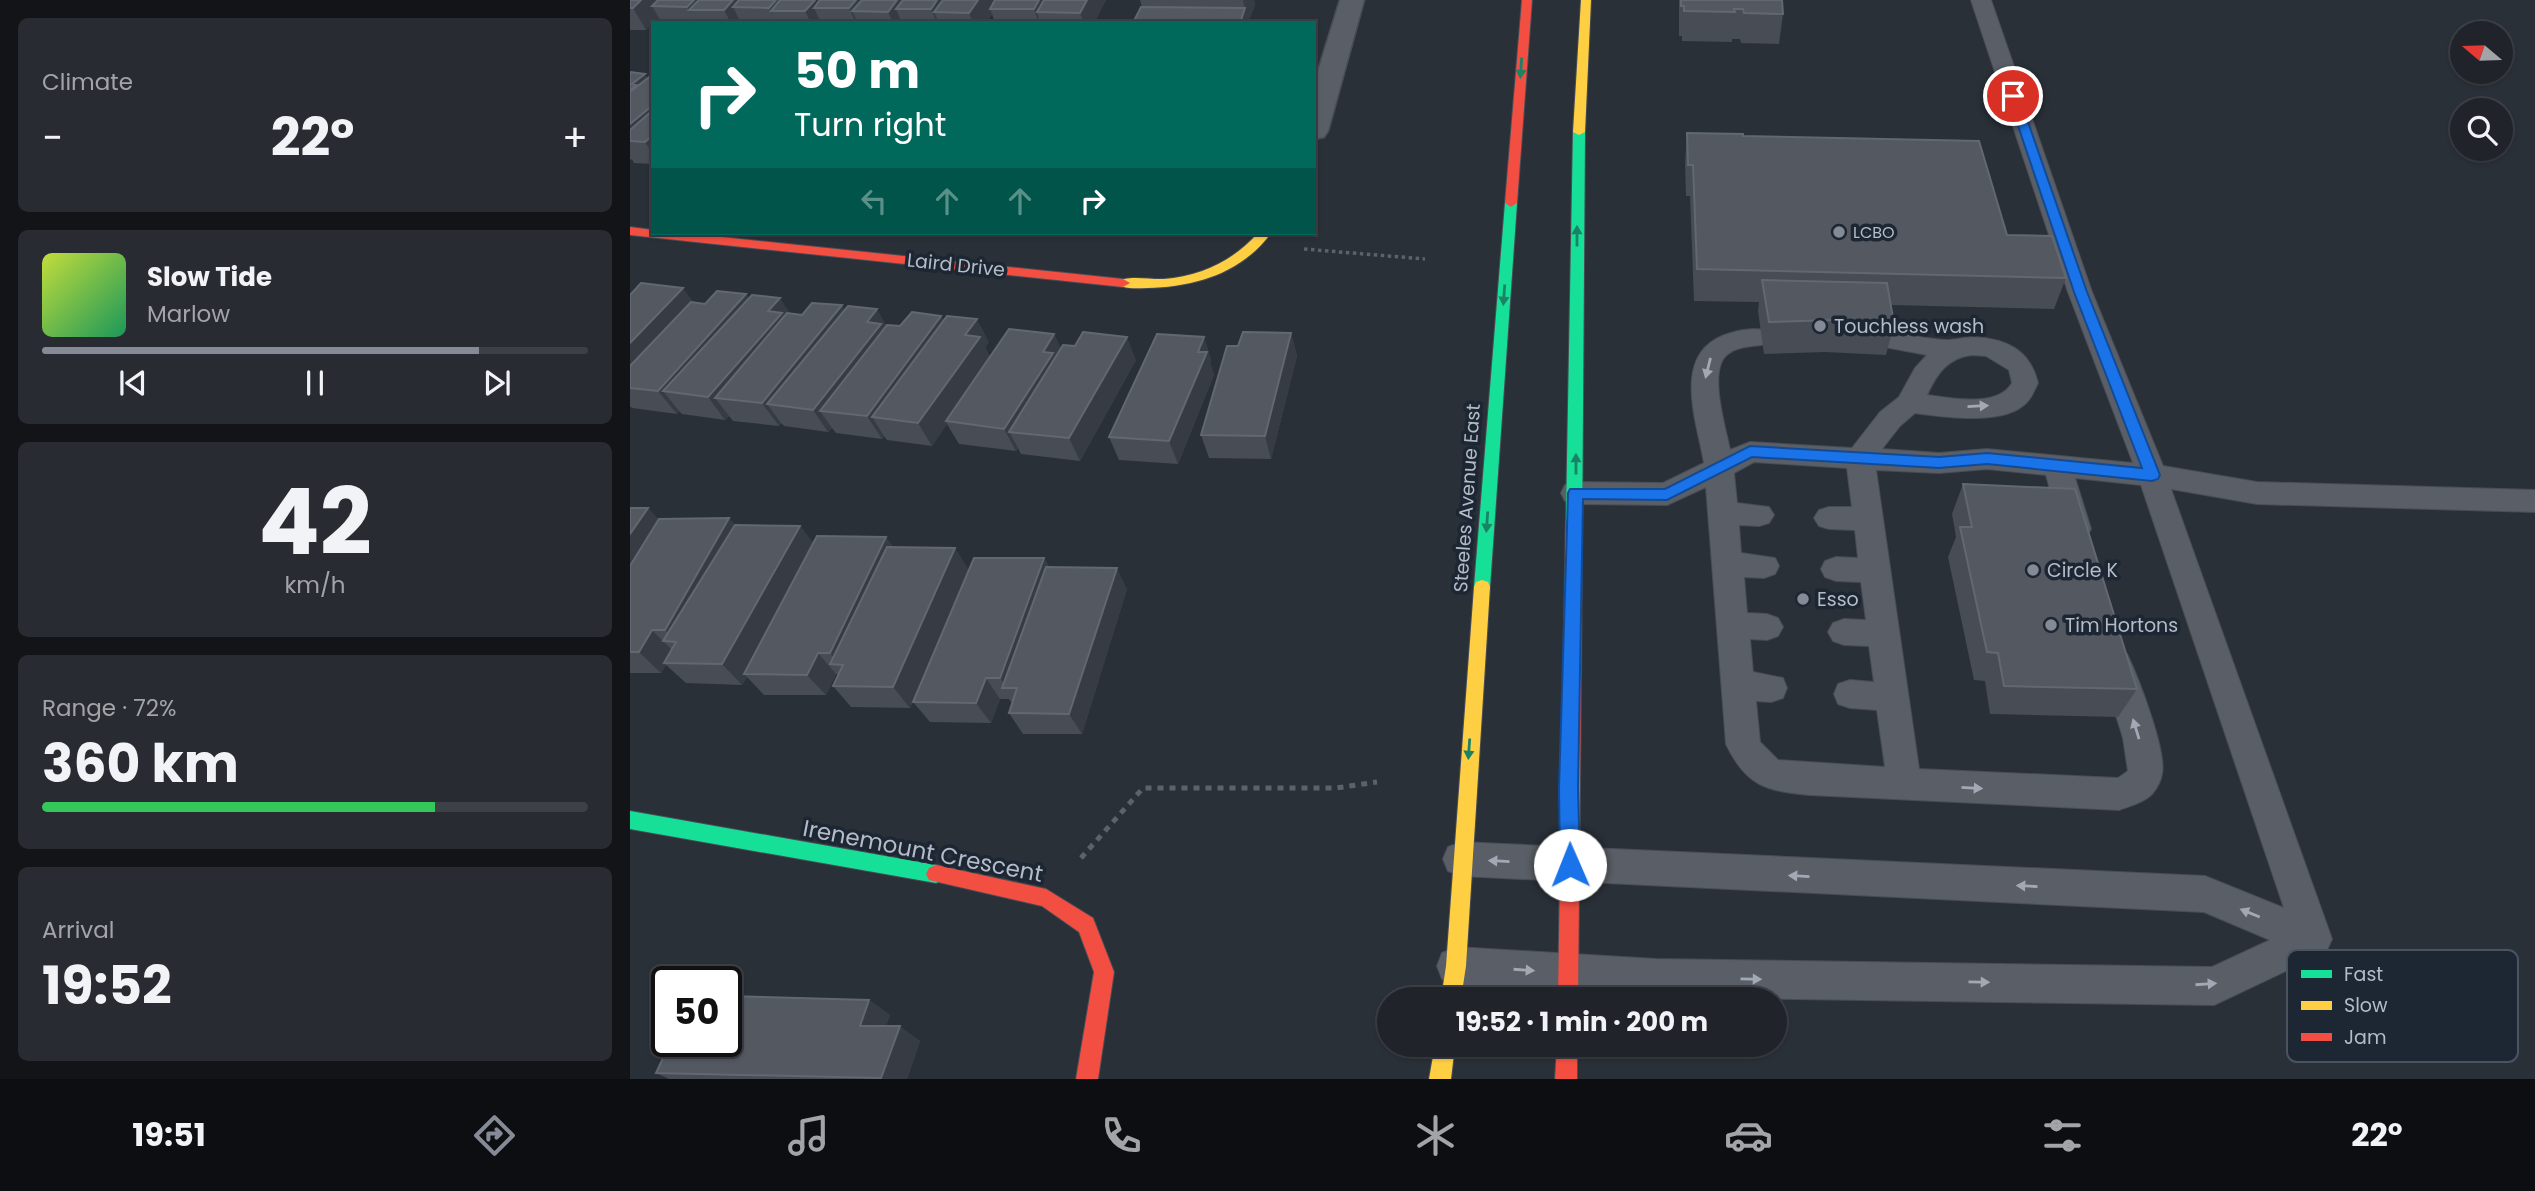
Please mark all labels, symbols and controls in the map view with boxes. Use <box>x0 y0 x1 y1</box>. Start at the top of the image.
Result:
north arrow <box>2450 21 2513 84</box>
map controls <box>2450 21 2513 161</box>
text: 50 m <box>794 37 920 105</box>
icon: right <box>679 49 770 140</box>
one-way arrow <box>1515 57 1526 79</box>
text: Climate <box>42 66 133 98</box>
pin <box>1983 66 2043 126</box>
icon: arrive <box>1994 77 2032 115</box>
button: search <box>2450 98 2513 161</box>
text: 22° <box>271 101 354 174</box>
text: Turn right <box>794 102 946 147</box>
text: − <box>42 111 63 164</box>
text: + <box>562 111 588 164</box>
icon: left <box>855 182 893 220</box>
icon: ahead <box>928 182 966 220</box>
icon: ahead <box>1001 182 1039 220</box>
icon: right <box>1074 182 1112 220</box>
place label: LCBO <box>1853 221 1895 244</box>
marker: LCBO <box>1831 224 1847 240</box>
one-way arrow <box>1571 225 1583 247</box>
street label: Laird Drive <box>906 246 1006 284</box>
text: Slow Tide <box>147 259 272 295</box>
one-way arrow <box>1498 284 1509 306</box>
text: Marlow <box>147 298 230 330</box>
place label: Touchless wash <box>1834 313 1984 340</box>
marker: Touchless wash <box>1812 318 1828 334</box>
one-way arrow <box>1702 357 1713 379</box>
icon: previous <box>114 364 152 402</box>
icon: pause <box>296 364 334 402</box>
icon: next <box>478 364 516 402</box>
one-way arrow <box>1968 401 1990 412</box>
street label: Steeles Avenue East <box>1447 403 1487 593</box>
one-way arrow <box>1570 452 1582 474</box>
text: 42 <box>258 458 372 586</box>
one-way arrow <box>1481 511 1492 533</box>
place label: Circle K <box>2047 557 2118 584</box>
marker: Circle K <box>2025 562 2041 578</box>
text: km/h <box>284 569 346 601</box>
place label: Esso <box>1817 586 1859 613</box>
marker: Esso <box>1795 591 1811 607</box>
place label: Tim Hortons <box>2065 612 2178 639</box>
marker: Tim Hortons <box>2043 617 2059 633</box>
text: Range · 72% <box>42 692 176 724</box>
one-way arrow <box>2130 719 2140 740</box>
text: 360 km <box>42 727 239 800</box>
one-way arrow <box>1463 738 1474 760</box>
one-way arrow <box>1961 782 1983 793</box>
street label: Irenemount Crescent <box>800 812 1046 890</box>
position arrow <box>1533 828 1607 902</box>
one-way arrow <box>1488 855 1510 866</box>
one-way arrow <box>1788 870 1810 881</box>
one-way arrow <box>2015 881 2037 892</box>
one-way arrow <box>2240 907 2261 918</box>
text: Arrival <box>42 914 114 946</box>
text: 19:52 <box>42 949 172 1022</box>
legend <box>2287 950 2518 1062</box>
text: Fast <box>2344 961 2383 988</box>
one-way arrow <box>1513 965 1535 976</box>
speed limit sign: 50 <box>651 966 742 1057</box>
one-way arrow <box>1741 974 1763 985</box>
one-way arrow <box>1968 977 1990 988</box>
one-way arrow <box>2195 978 2217 989</box>
text: Slow <box>2344 992 2388 1019</box>
text: 19:52 · 1 min · 200 m <box>1456 1004 1708 1040</box>
text: Jam <box>2344 1024 2386 1051</box>
icon: directions <box>470 1111 519 1160</box>
icon: music <box>784 1111 833 1160</box>
icon: phone <box>1097 1111 1146 1160</box>
icon: climate <box>1411 1111 1460 1160</box>
icon: car <box>1724 1111 1773 1160</box>
icon: filters <box>2038 1111 2087 1160</box>
text: 19:51 <box>132 1112 206 1157</box>
text: 22° <box>2351 1112 2403 1157</box>

